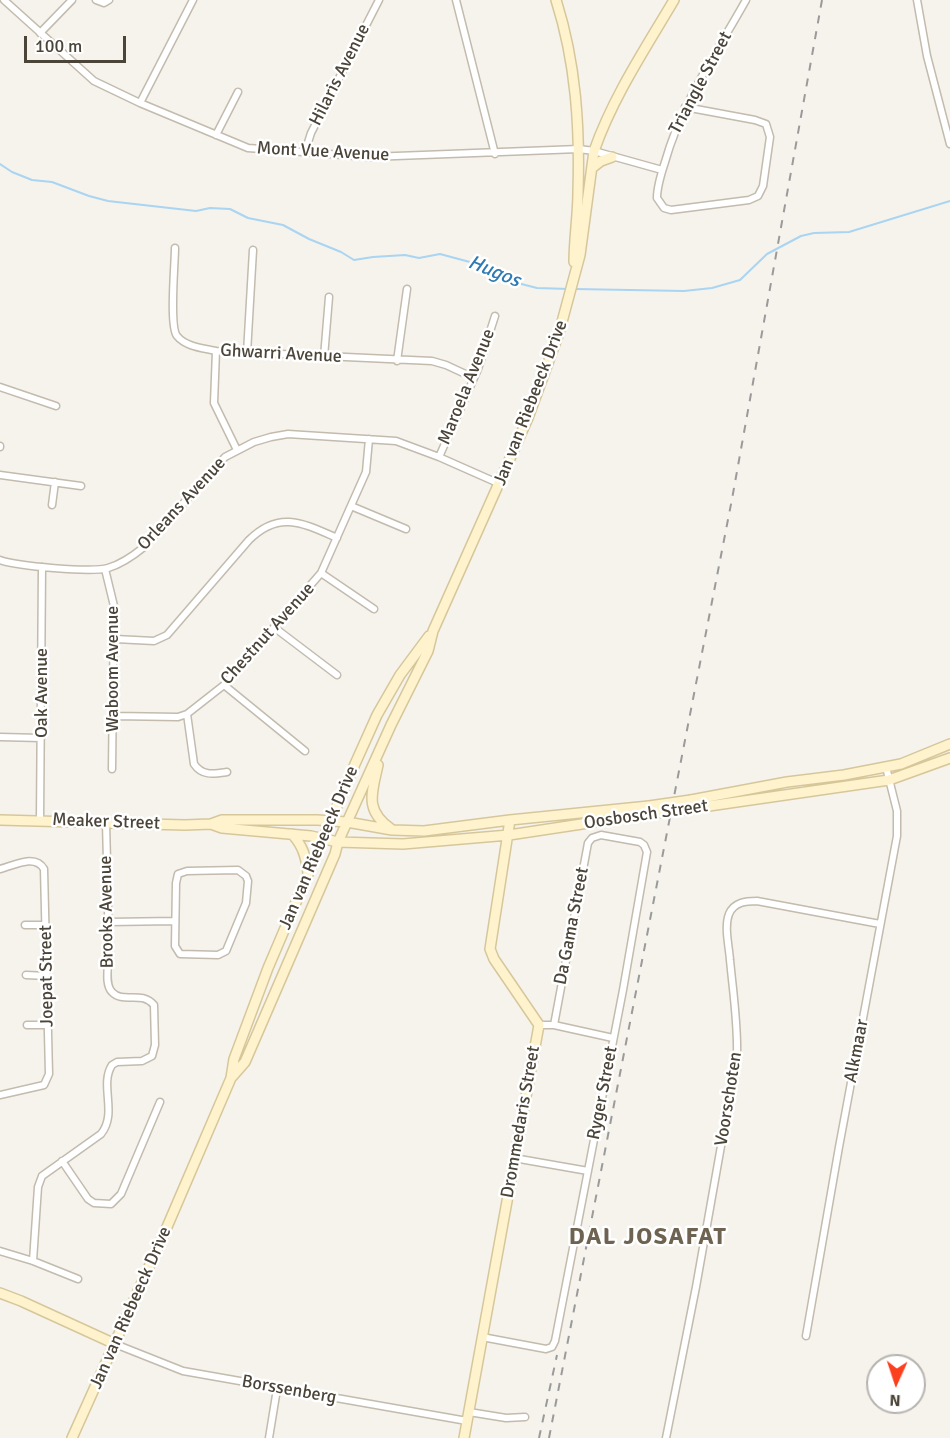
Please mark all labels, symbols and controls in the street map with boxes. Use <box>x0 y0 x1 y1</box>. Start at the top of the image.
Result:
street label: Hilaris Avenue <box>305 20 375 130</box>
scale bar <box>27 24 129 62</box>
street label: Triangle Street <box>665 28 737 138</box>
text: 100 m <box>35 35 82 57</box>
street label: Mont Vue Avenue <box>256 138 390 166</box>
water label: Hugos <box>464 251 524 293</box>
street label: Jan van Riebeeck Drive <box>489 317 573 489</box>
street label: Maroela Avenue <box>434 326 500 448</box>
street label: Ghwarri Avenue <box>220 340 342 368</box>
street label: Orleans Avenue <box>133 453 231 555</box>
street label: Chestnut Avenue <box>216 578 320 690</box>
street label: Waboom Avenue <box>102 606 124 732</box>
street label: Oak Avenue <box>31 648 53 738</box>
street label: Jan van Riebeeck Drive <box>275 763 363 933</box>
street label: Oosbosch Street <box>583 796 709 834</box>
street label: Meaker Street <box>52 809 160 835</box>
street label: Brooks Avenue <box>95 855 119 969</box>
street label: Da Gama Street <box>550 865 594 987</box>
street label: Joepat Street <box>35 925 59 1027</box>
street label: Alkmaar <box>840 1017 874 1085</box>
street label: Drommedaris Street <box>497 1044 545 1200</box>
street label: Ryger Street <box>583 1044 623 1142</box>
street label: Voorschoten <box>711 1050 747 1148</box>
street label: Jan van Riebeeck Drive <box>85 1223 177 1393</box>
district label: DAL JOSAFAT <box>569 1224 727 1252</box>
north arrow <box>866 1354 926 1414</box>
street label: Borssenberg <box>240 1371 338 1409</box>
text: N <box>889 1390 901 1410</box>

